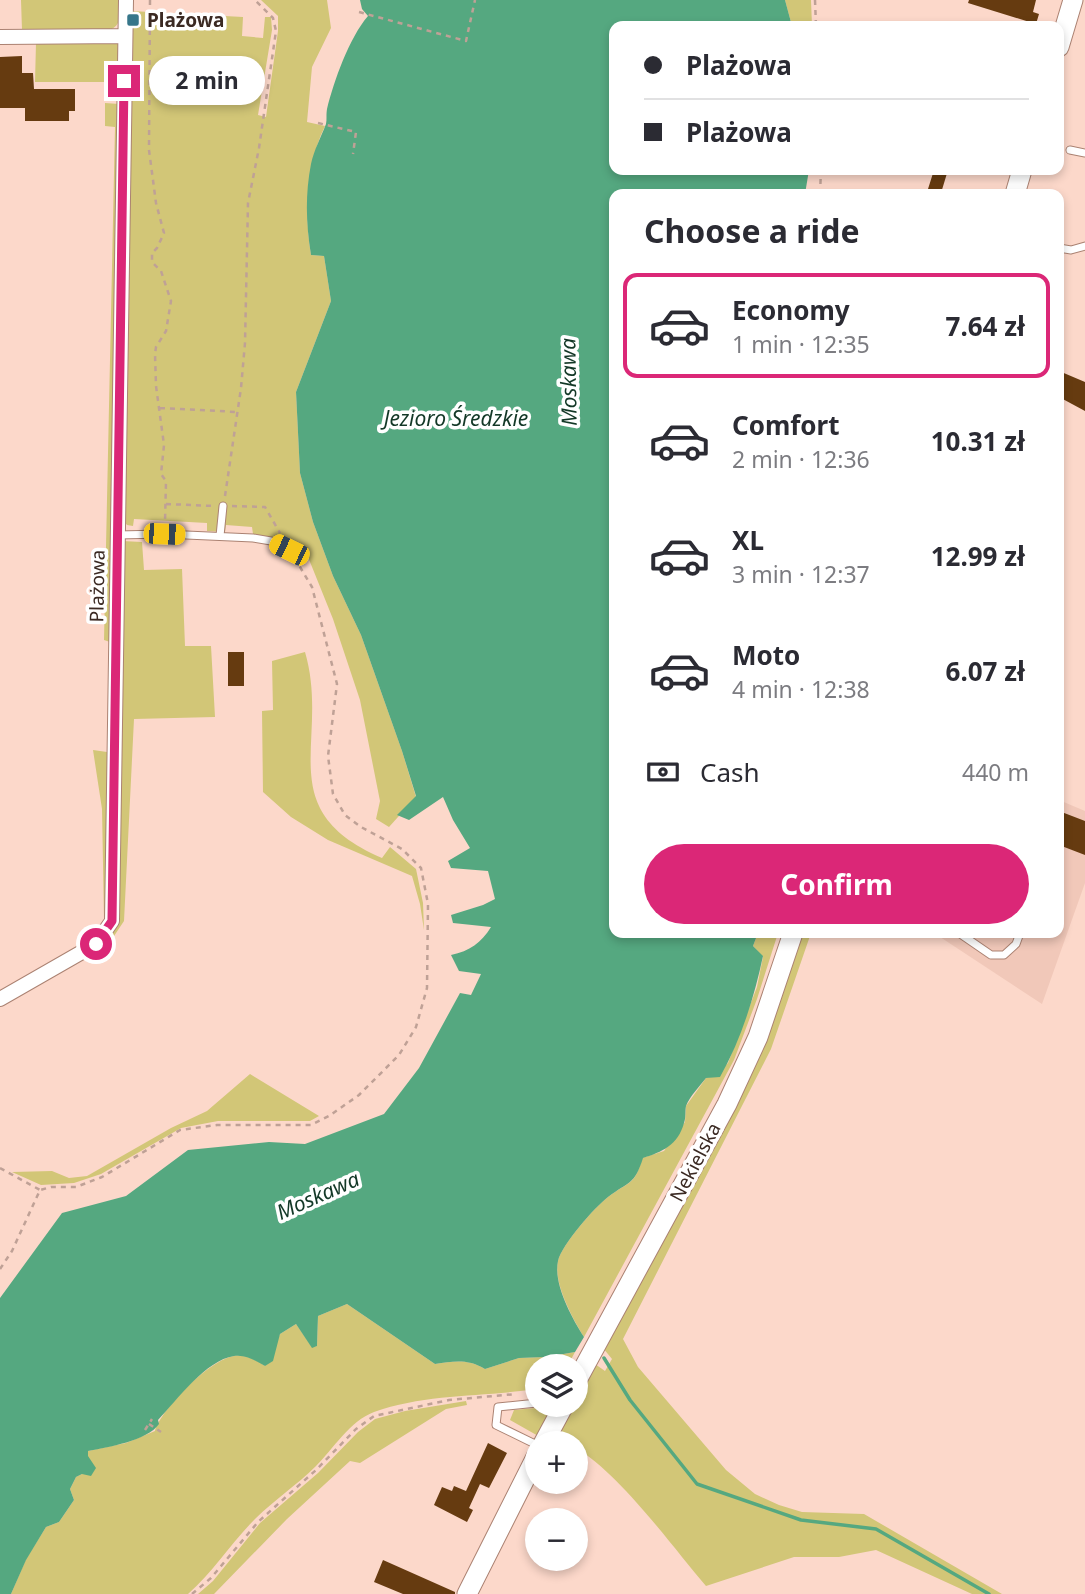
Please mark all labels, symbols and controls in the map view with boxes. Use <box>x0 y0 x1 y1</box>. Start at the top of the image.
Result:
place label: Plażowa <box>147 7 224 33</box>
marker: Plażowa <box>125 12 141 28</box>
text: Plażowa <box>686 47 792 83</box>
callout: 2 min <box>148 56 264 106</box>
text: 2 min <box>175 64 239 96</box>
route end <box>108 65 140 97</box>
text: Plażowa <box>686 114 792 150</box>
text: Choose a ride <box>644 209 860 252</box>
text: Economy <box>732 292 850 328</box>
icon: car <box>648 294 711 357</box>
text: 7.64 zł <box>946 308 1025 344</box>
text: 1 min · 12:35 <box>732 328 870 360</box>
water label: Moskawa <box>553 338 583 426</box>
water label: Jezioro Średzkie <box>380 404 528 432</box>
text: Comfort <box>732 407 840 443</box>
icon: car <box>648 409 711 472</box>
text: 10.31 zł <box>931 423 1025 459</box>
text: 2 min · 12:36 <box>732 443 870 475</box>
text: XL <box>732 522 764 558</box>
car <box>143 523 186 545</box>
icon: car <box>648 524 711 587</box>
car <box>266 531 313 569</box>
text: 12.99 zł <box>931 538 1025 574</box>
street label: Plażowa <box>83 549 111 623</box>
text: 3 min · 12:37 <box>732 558 870 590</box>
text: Moto <box>732 637 800 673</box>
icon: car <box>648 639 711 702</box>
text: 6.07 zł <box>946 653 1025 689</box>
text: 4 min · 12:38 <box>732 673 870 705</box>
icon: cash <box>644 753 682 791</box>
text: Cash <box>700 754 760 790</box>
text: 440 m <box>962 756 1029 788</box>
button: Confirm <box>644 844 1029 924</box>
route start <box>80 928 112 960</box>
street label: Nekielska <box>663 1118 727 1206</box>
water label: Moskawa <box>272 1164 364 1226</box>
map controls <box>525 1354 588 1571</box>
button: layers <box>525 1354 588 1417</box>
button: + <box>525 1431 588 1494</box>
button: − <box>525 1508 588 1571</box>

